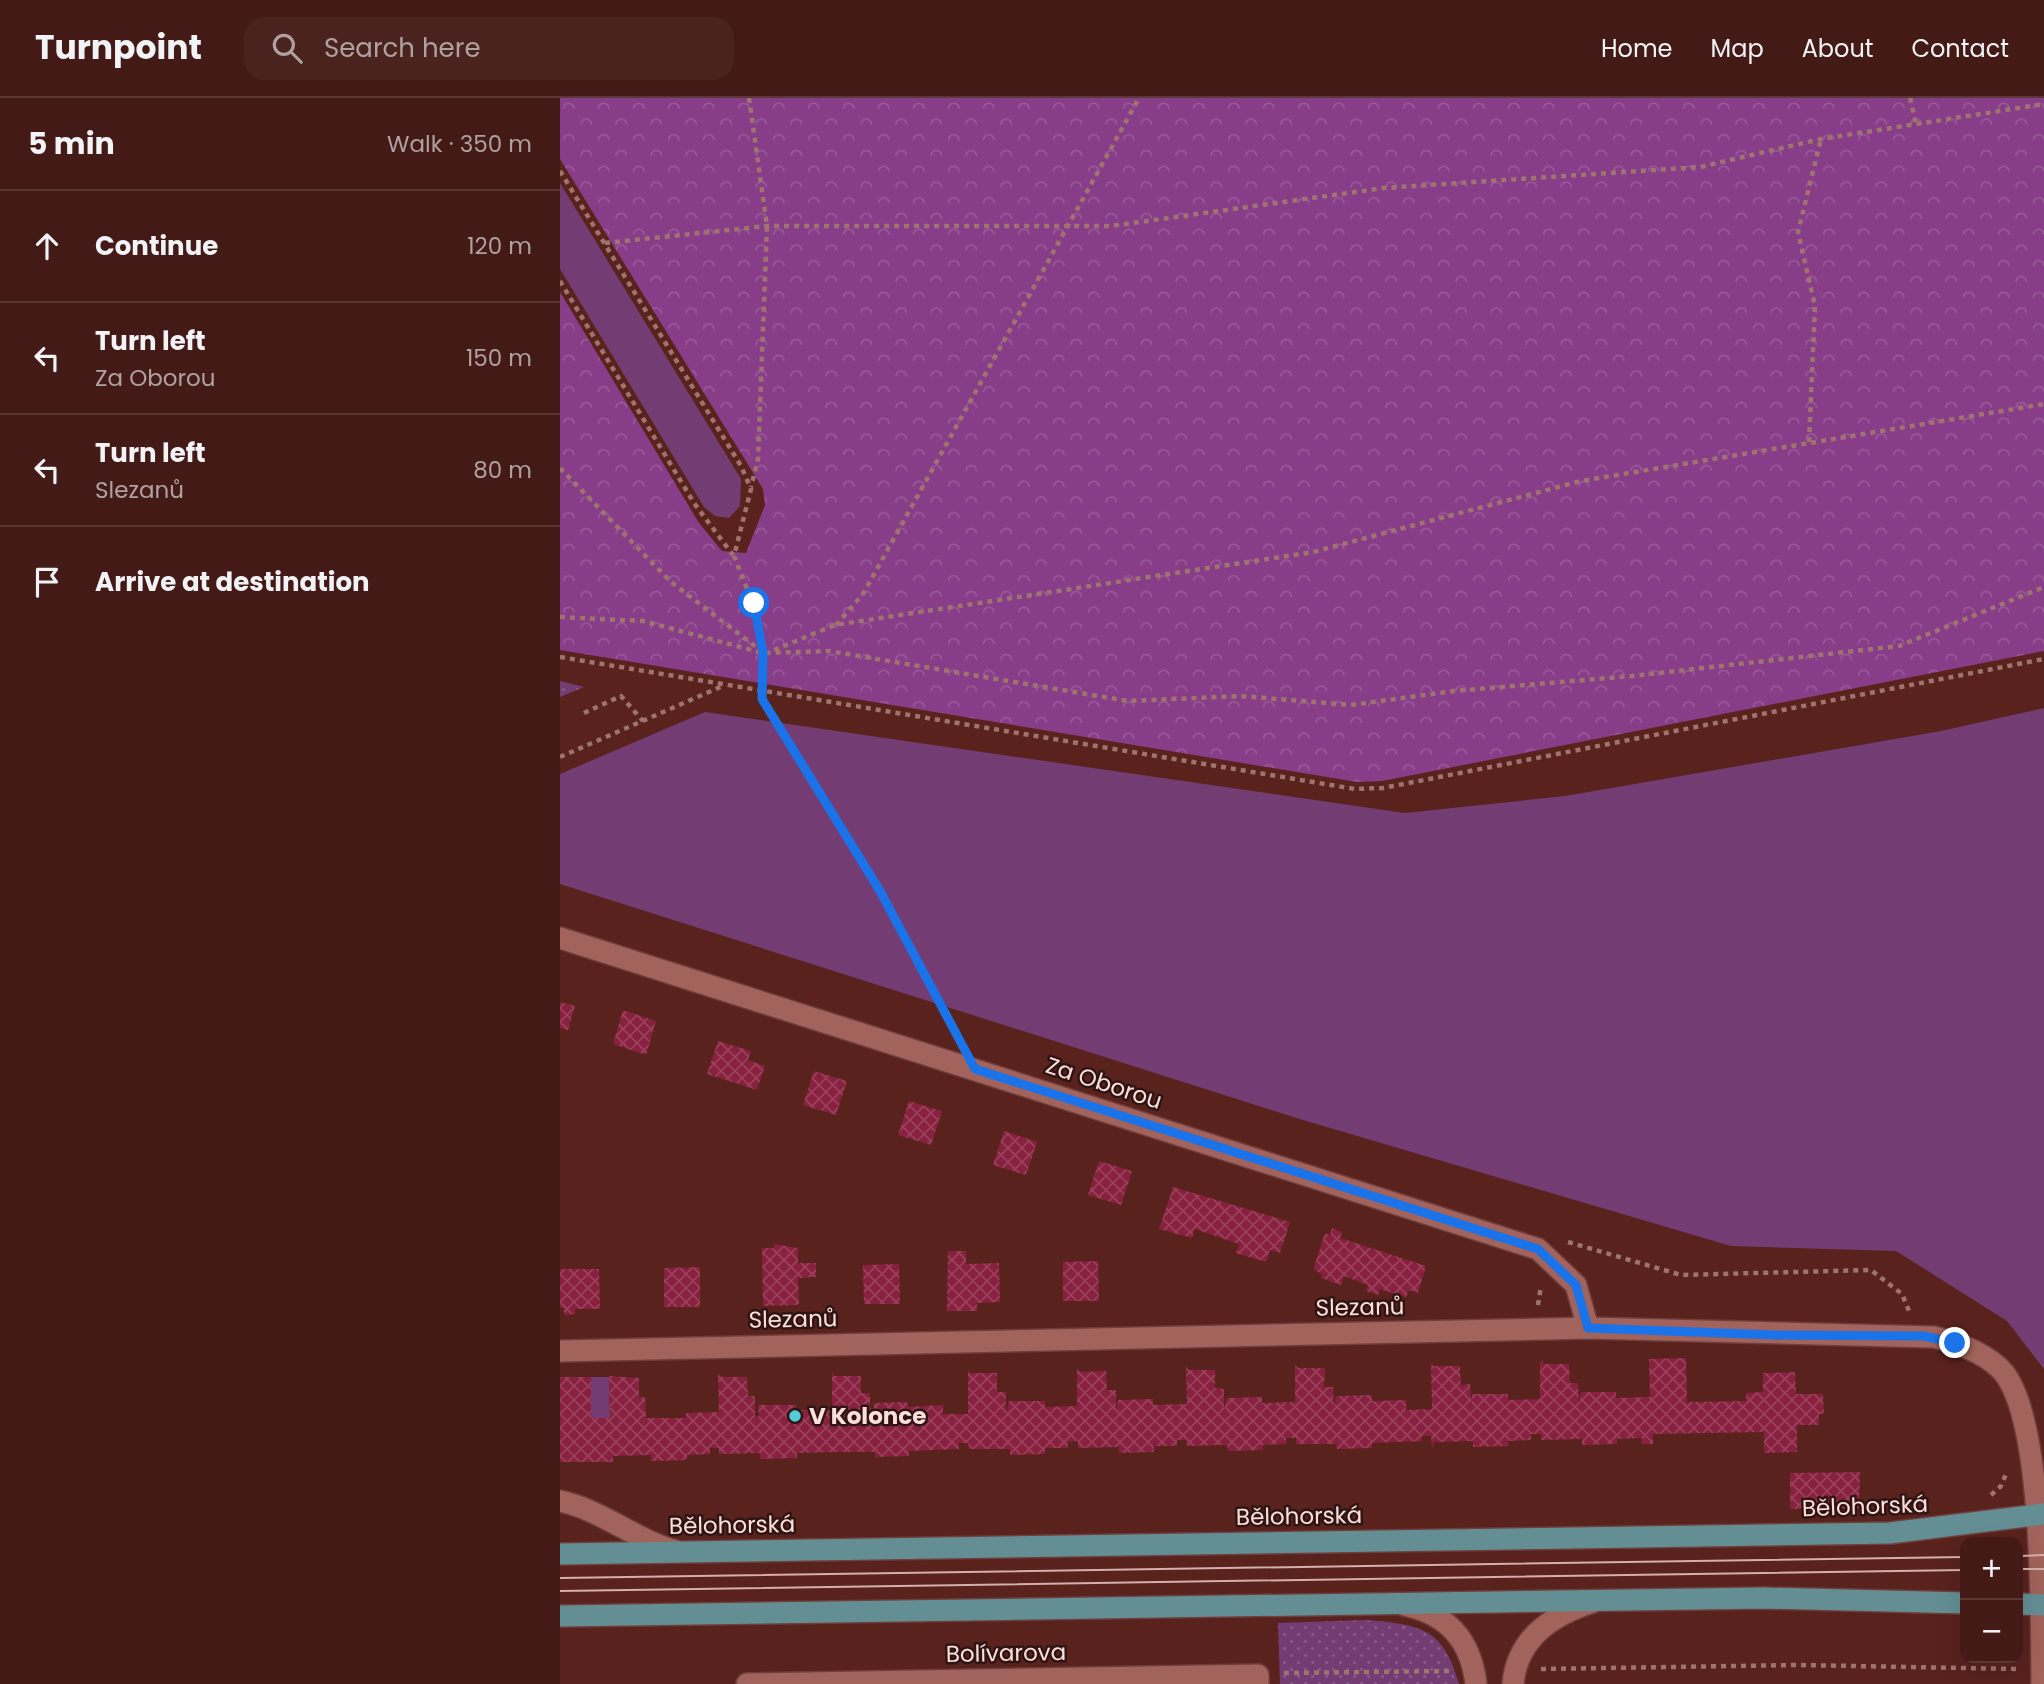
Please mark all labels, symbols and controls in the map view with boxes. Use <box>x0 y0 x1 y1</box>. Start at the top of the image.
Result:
search box <box>244 17 734 80</box>
text: Turnpoint <box>35 24 202 71</box>
icon: search <box>268 29 306 67</box>
text: Search here <box>324 30 481 66</box>
text: Home <box>1601 32 1673 65</box>
text: Map <box>1711 32 1764 65</box>
text: About <box>1802 32 1873 65</box>
text: Contact <box>1911 32 2009 65</box>
text: 5 min <box>28 122 115 165</box>
text: Walk · 350 m <box>387 128 532 160</box>
icon: ahead <box>28 227 66 265</box>
text: Continue <box>95 228 218 264</box>
text: 120 m <box>467 230 532 262</box>
text: Turn left <box>95 323 206 359</box>
icon: left <box>28 339 66 377</box>
text: 150 m <box>466 342 532 374</box>
text: Za Oborou <box>95 362 216 394</box>
text: Turn left <box>95 435 206 471</box>
icon: left <box>28 451 66 489</box>
text: 80 m <box>473 454 532 486</box>
text: Slezanů <box>95 474 184 506</box>
icon: arrive <box>28 563 66 601</box>
text: Arrive at destination <box>95 564 370 600</box>
route start <box>738 587 769 618</box>
street label: Za Oborou <box>1042 1049 1166 1117</box>
street label: Slezanů <box>1315 1290 1405 1324</box>
street label: Slezanů <box>748 1302 838 1336</box>
route end <box>1939 1327 1970 1358</box>
place label: V Kolonce <box>809 1400 926 1432</box>
marker: V Kolonce <box>787 1408 803 1424</box>
street label: Bělohorská <box>1801 1488 1929 1524</box>
street label: Bělohorská <box>1236 1499 1362 1533</box>
street label: Bělohorská <box>669 1508 795 1542</box>
map controls <box>1960 1537 2023 1663</box>
button: + <box>1960 1537 2023 1600</box>
button: − <box>1960 1600 2023 1663</box>
street label: Bolívarova <box>946 1636 1066 1670</box>

